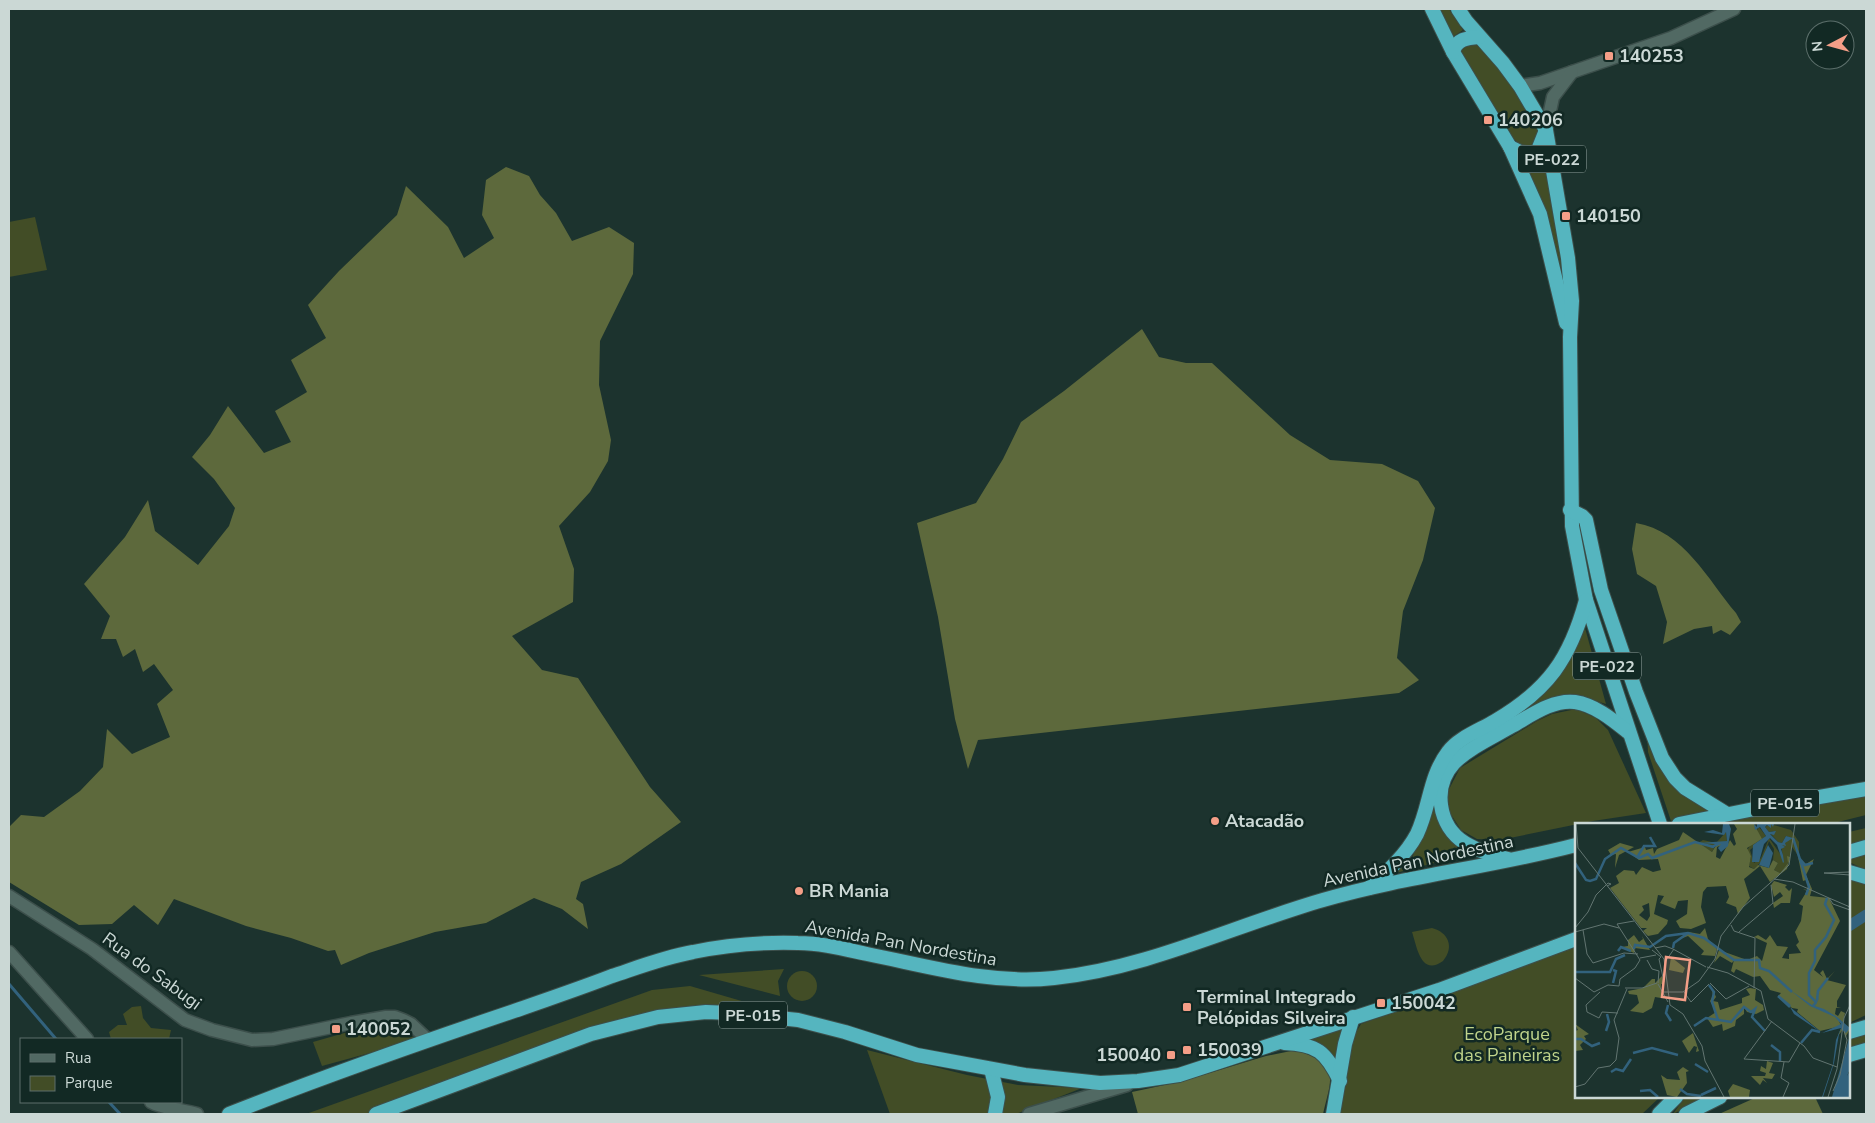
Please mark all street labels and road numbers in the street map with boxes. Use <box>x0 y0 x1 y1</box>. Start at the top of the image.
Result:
road number: PE-022 <box>1518 146 1586 172</box>
road number: PE-022 <box>1573 652 1641 679</box>
road number: PE-015 <box>1751 790 1819 816</box>
street label: Avenida Pan Nordestina <box>1320 829 1516 893</box>
street label: Avenida Pan Nordestina <box>803 914 999 972</box>
street label: Rua do Sabugi <box>97 927 207 1015</box>
road number: PE-015 <box>719 1002 787 1028</box>

